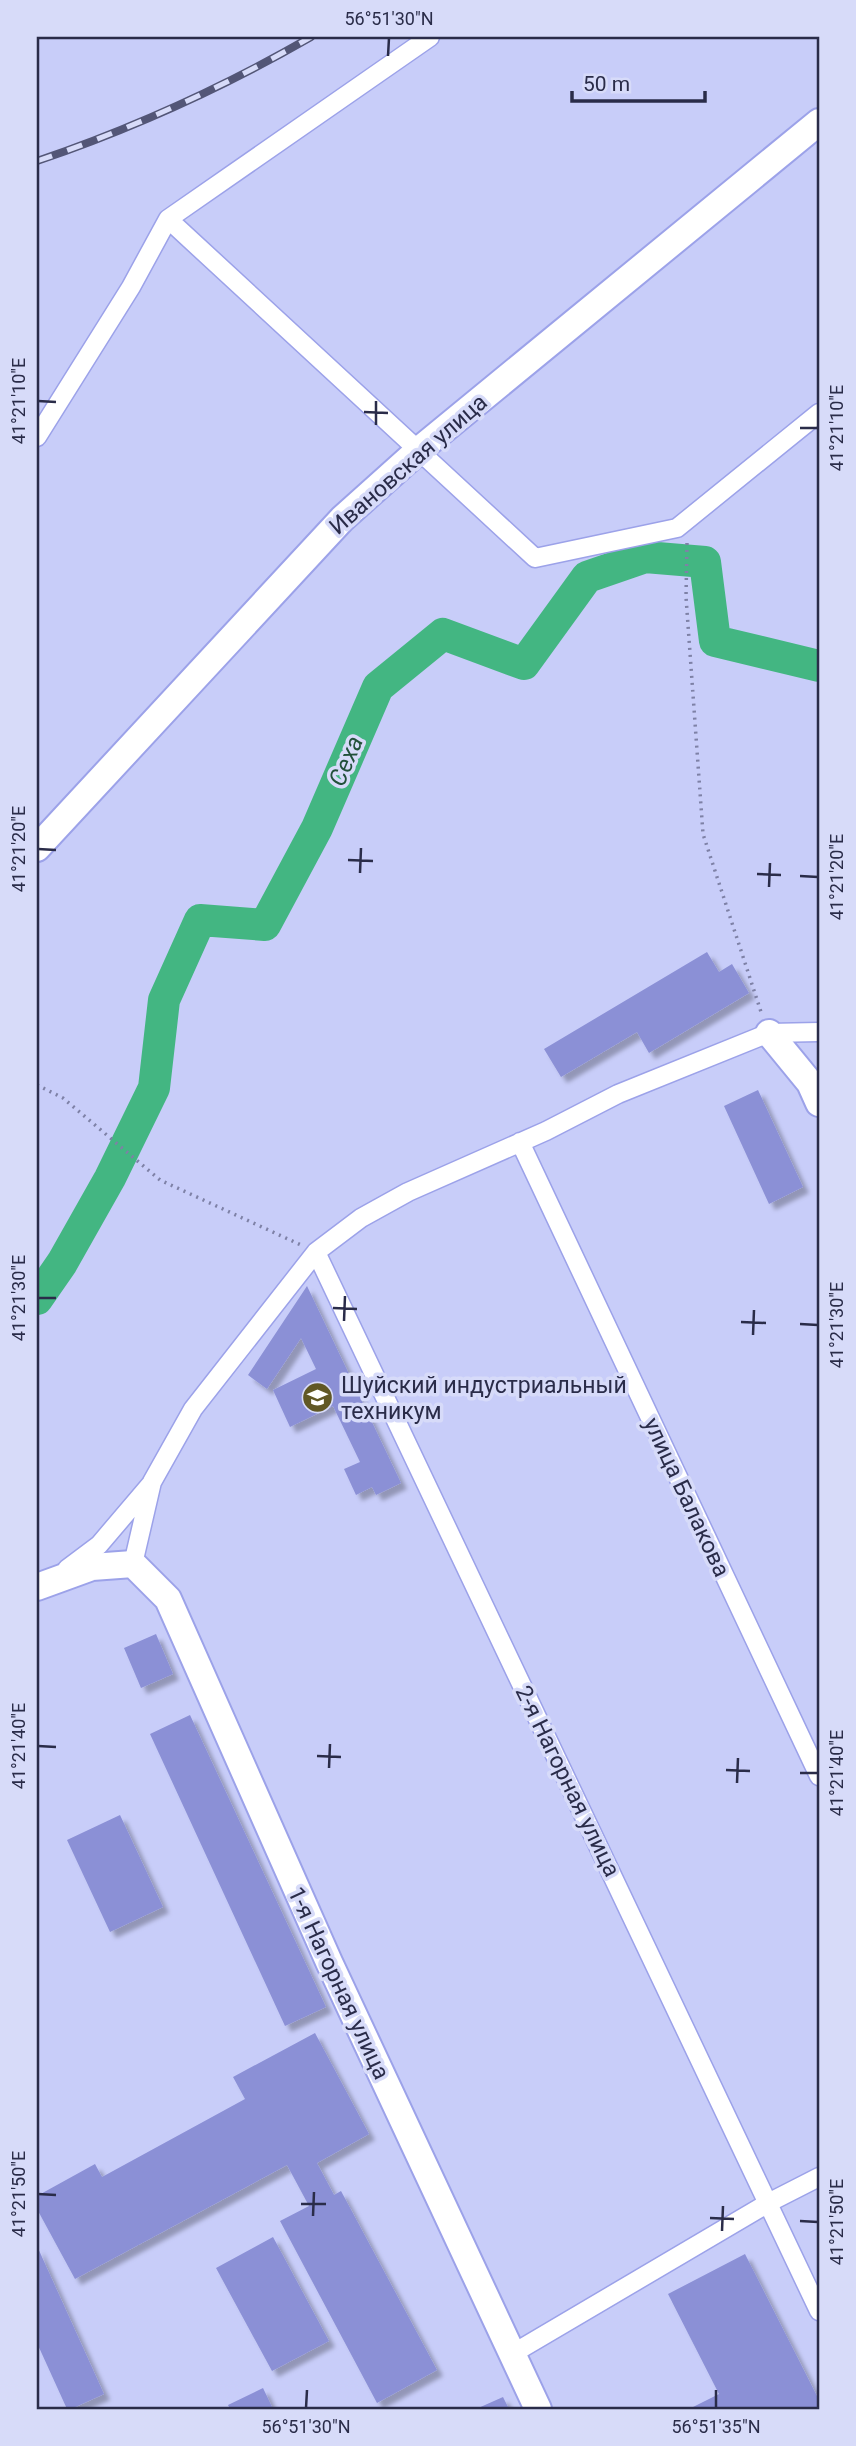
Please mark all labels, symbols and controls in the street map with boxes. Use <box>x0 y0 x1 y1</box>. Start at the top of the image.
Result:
text: 56°51'30"N <box>344 8 434 29</box>
scale bar <box>572 60 706 104</box>
text: 50 m <box>583 72 630 96</box>
text: 41°21'10"E <box>8 358 29 444</box>
text: 41°21'10"E <box>826 385 847 471</box>
street label: Ивановская улица <box>324 389 493 540</box>
water label: Сеха <box>323 732 369 790</box>
text: 41°21'20"E <box>8 806 29 892</box>
text: 41°21'20"E <box>826 834 847 920</box>
text: 41°21'30"E <box>8 1255 29 1341</box>
text: 41°21'30"E <box>826 1282 847 1368</box>
place label: Шуйский индустриальный техникум <box>341 1372 627 1425</box>
school or university icon: Шуйский индустриальный техникум <box>301 1381 335 1415</box>
street label: улица Балакова <box>638 1413 735 1581</box>
street label: 2-я Нагорная улица <box>510 1681 626 1881</box>
text: 41°21'40"E <box>8 1703 29 1789</box>
text: 41°21'40"E <box>826 1730 847 1816</box>
street label: 1-я Нагорная улица <box>282 1883 395 2084</box>
text: 41°21'50"E <box>8 2151 29 2237</box>
text: 41°21'50"E <box>826 2179 847 2265</box>
text: 56°51'30"N <box>261 2416 351 2437</box>
text: 56°51'35"N <box>671 2416 761 2437</box>

